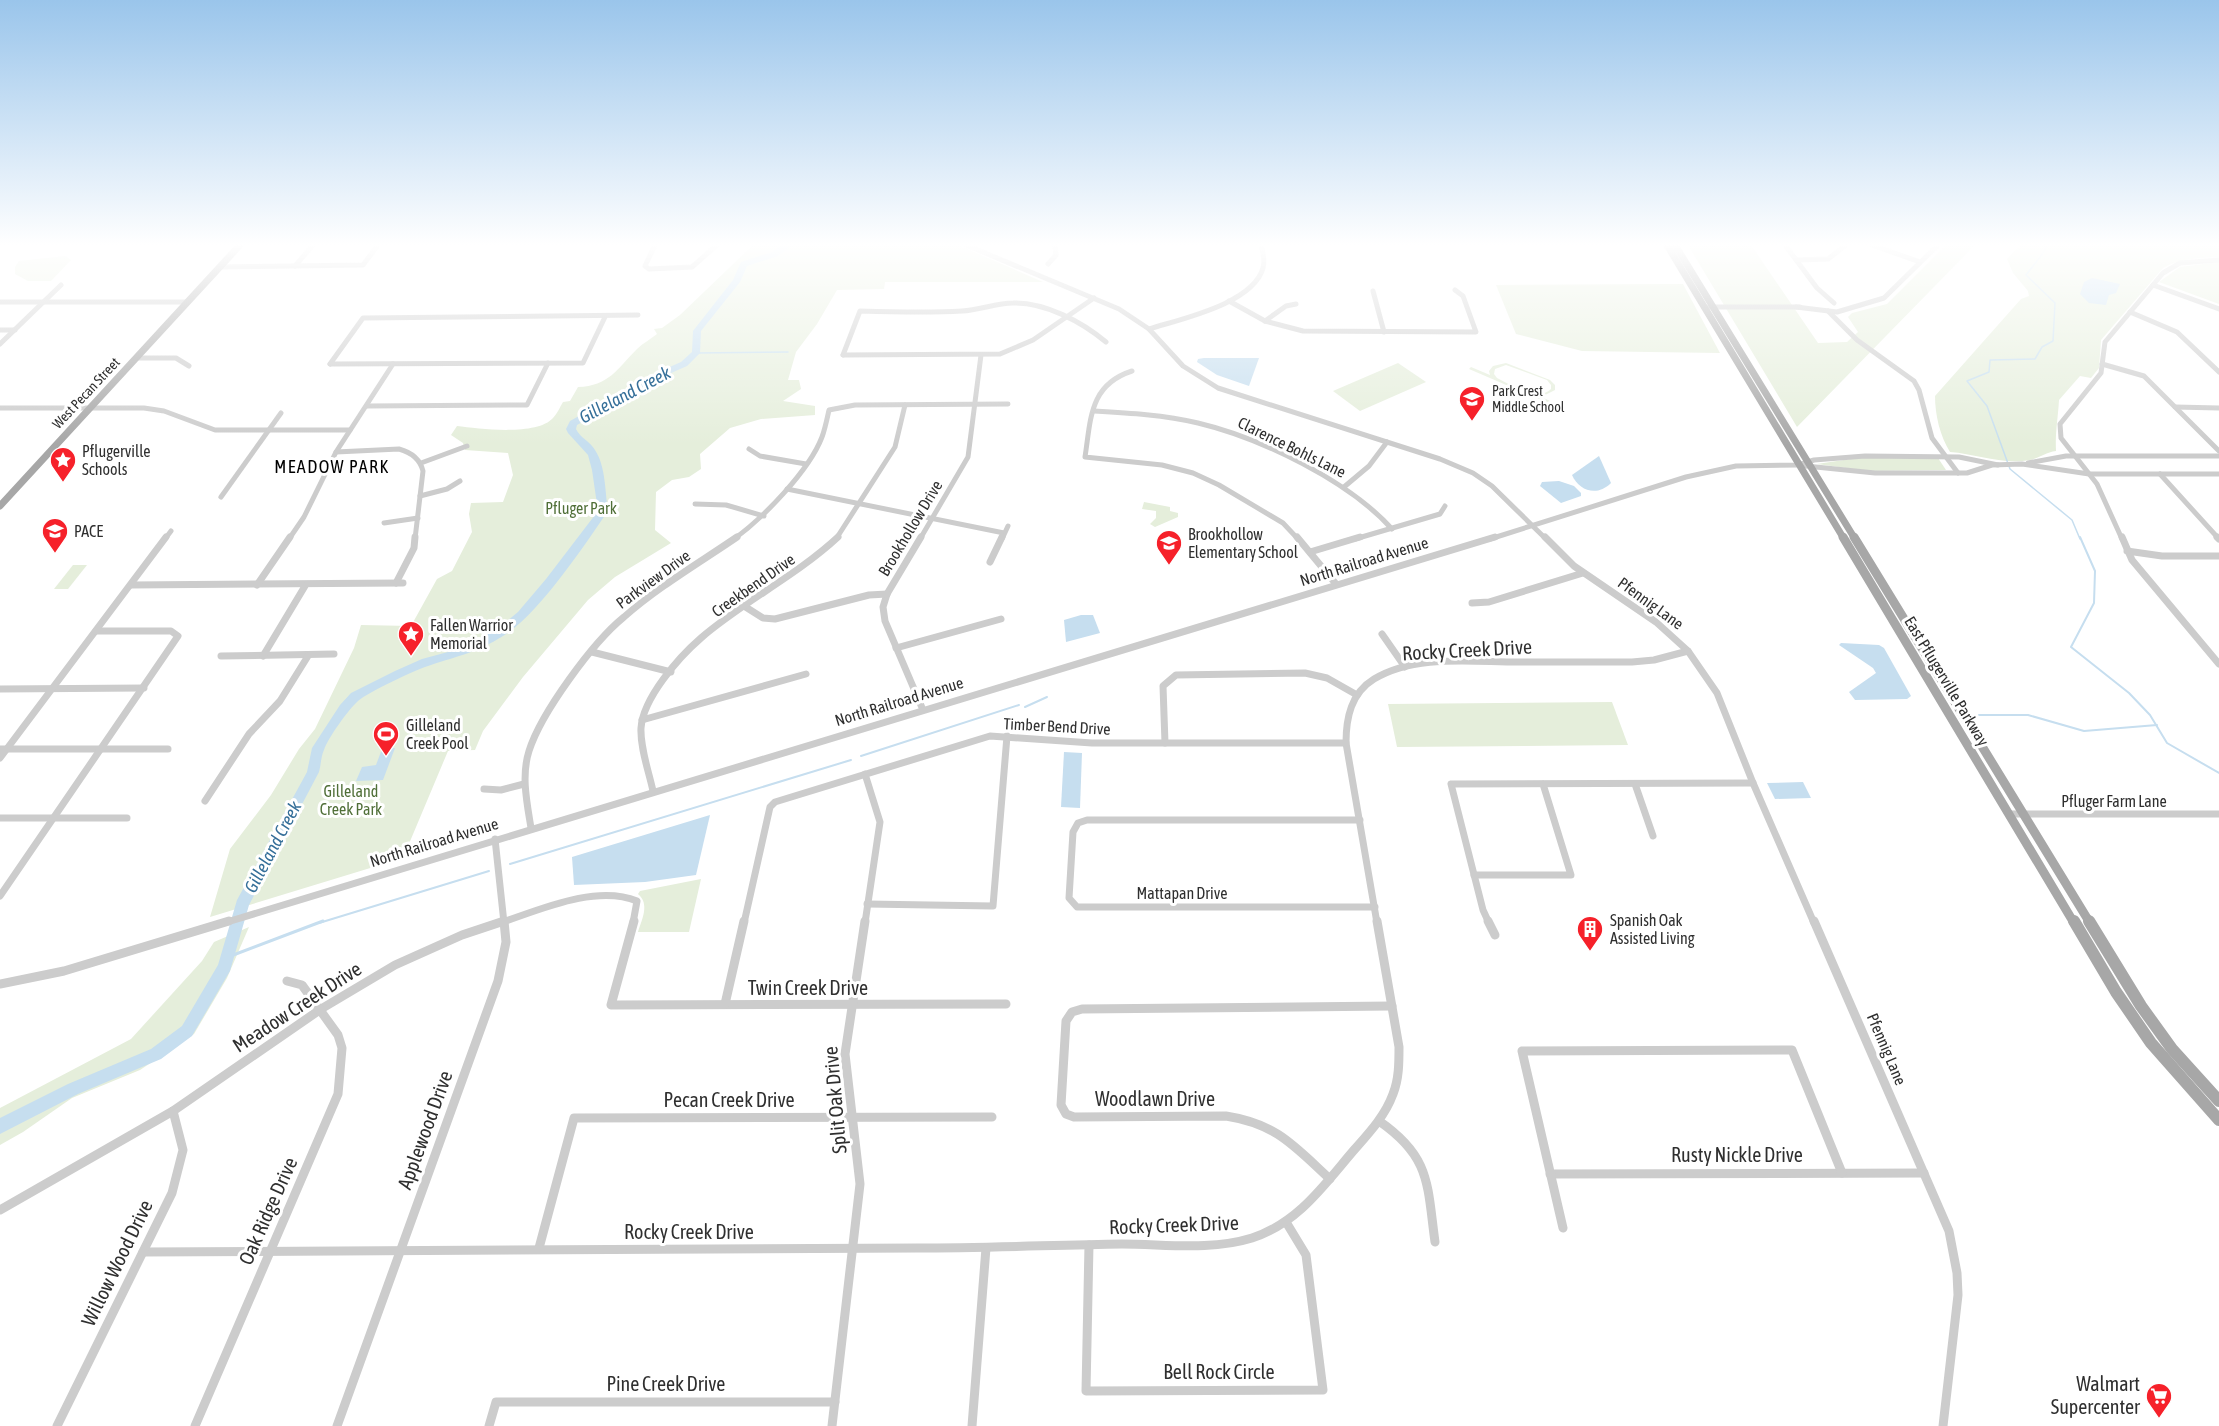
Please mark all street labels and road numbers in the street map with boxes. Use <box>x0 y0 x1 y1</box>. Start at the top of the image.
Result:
street label: West Pecan Street <box>49 354 123 432</box>
street label: Clarence Bohls Lane <box>1235 413 1349 481</box>
street label: Brookhollow Drive <box>874 477 946 579</box>
street label: North Railroad Avenue <box>1298 533 1430 589</box>
street label: Parkview Drive <box>613 546 693 612</box>
street label: Creekbend Drive <box>708 550 798 620</box>
street label: Pfennig Lane <box>1614 573 1687 634</box>
street label: East Pflugerville Parkway <box>1900 613 1993 750</box>
street label: Rocky Creek Drive <box>1402 635 1532 664</box>
street label: North Railroad Avenue <box>833 673 965 729</box>
street label: Timber Bend Drive <box>1003 714 1111 738</box>
street label: Pfluger Farm Lane <box>2061 792 2167 811</box>
street label: North Railroad Avenue <box>368 814 500 870</box>
street label: Mattapan Drive <box>1137 884 1227 903</box>
street label: Meadow Creek Drive <box>228 957 365 1057</box>
street label: Twin Creek Drive <box>748 976 868 999</box>
street label: Pfennig Lane <box>1863 1010 1910 1088</box>
street label: Split Oak Drive <box>818 1045 851 1155</box>
street label: Applewood Drive <box>392 1067 457 1192</box>
street label: Woodlawn Drive <box>1095 1087 1215 1110</box>
street label: Pecan Creek Drive <box>663 1088 795 1111</box>
street label: Rusty Nickle Drive <box>1671 1143 1803 1166</box>
street label: Oak Ridge Drive <box>234 1153 302 1268</box>
street label: Willow Wood Drive <box>76 1196 157 1329</box>
street label: Rocky Creek Drive <box>1109 1211 1239 1238</box>
street label: Rocky Creek Drive <box>624 1220 754 1243</box>
street label: Bell Rock Circle <box>1163 1360 1275 1383</box>
street label: Pine Creek Drive <box>607 1372 725 1395</box>

